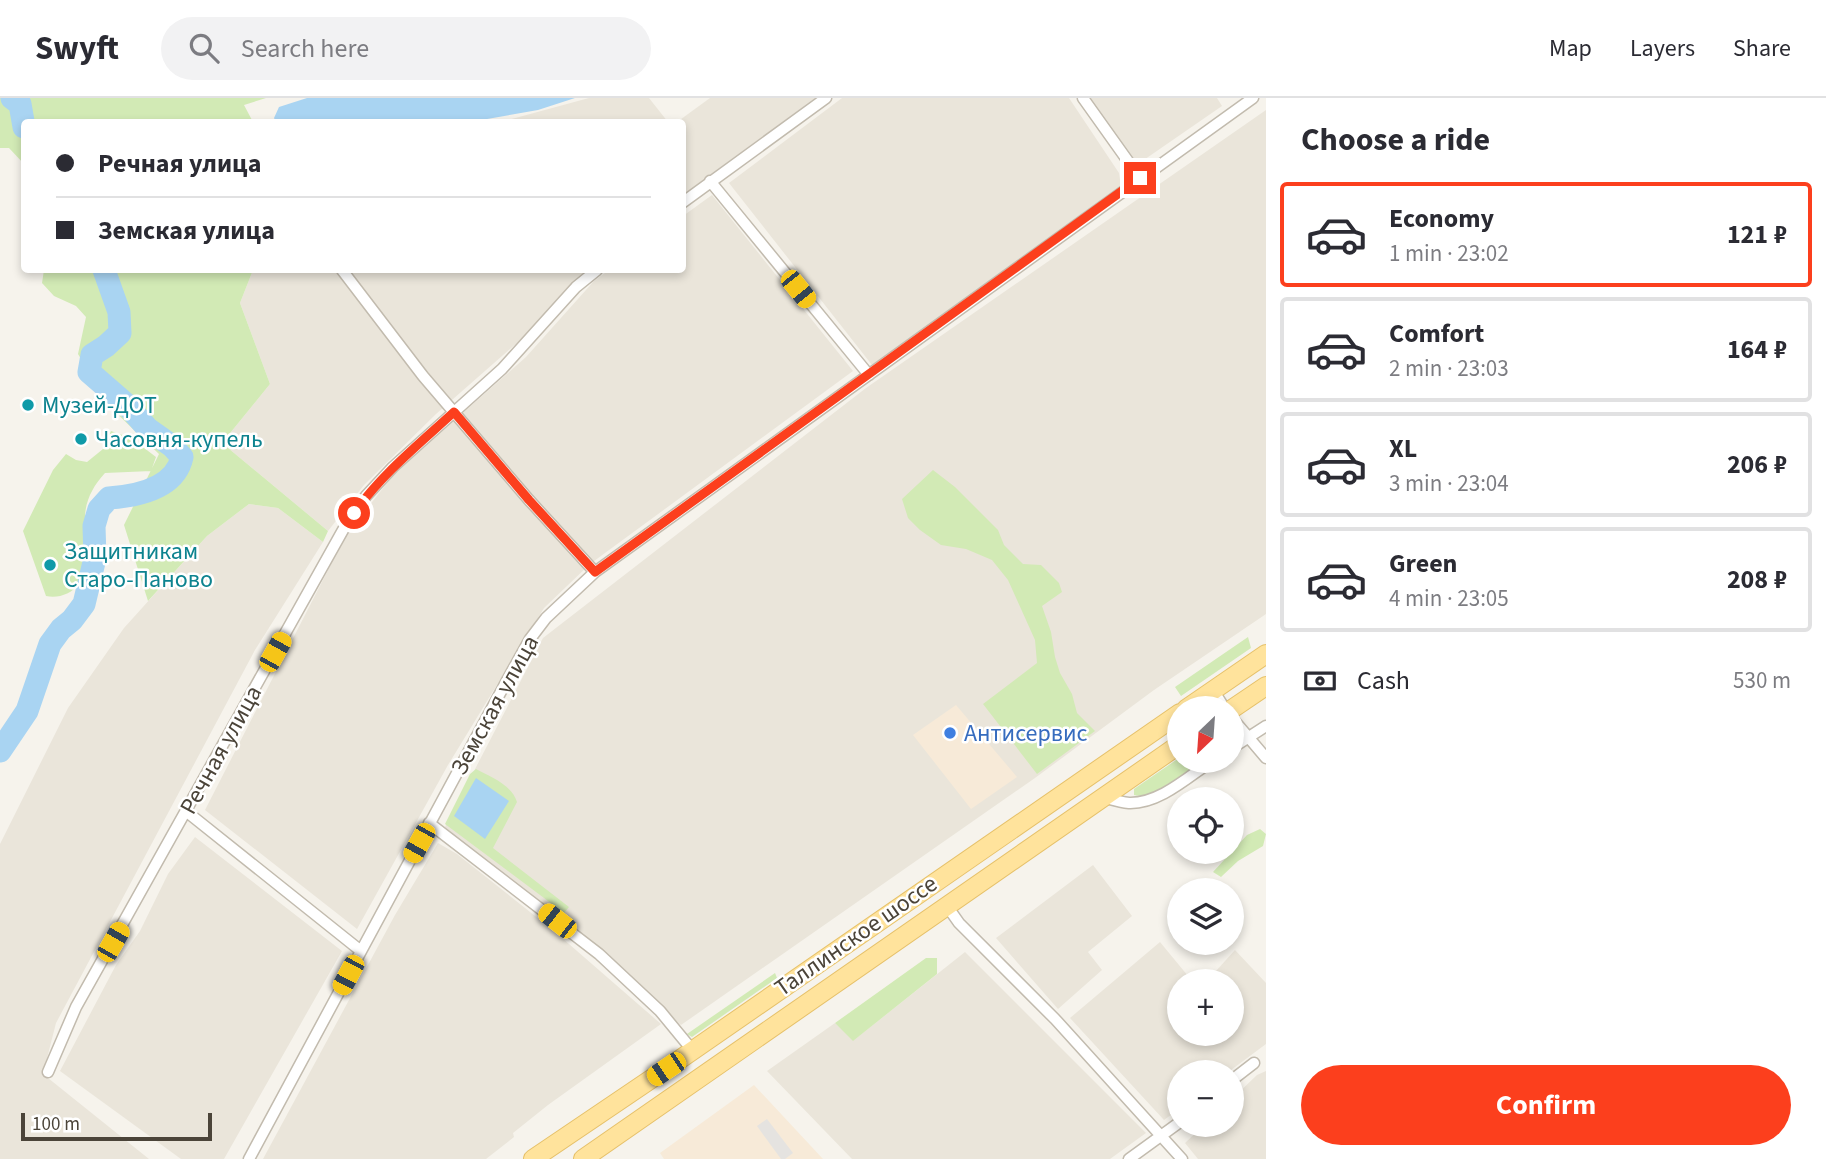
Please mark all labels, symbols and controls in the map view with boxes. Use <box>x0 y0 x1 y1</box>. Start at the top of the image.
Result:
search box <box>161 17 651 80</box>
text: Swyft <box>35 25 119 72</box>
icon: search <box>185 29 223 67</box>
text: Search here <box>241 30 369 67</box>
text: Map <box>1549 31 1592 66</box>
text: Layers <box>1630 31 1695 66</box>
text: Share <box>1733 31 1791 66</box>
text: Choose a ride <box>1301 117 1490 163</box>
text: Речная улица <box>98 145 262 182</box>
route end <box>1124 162 1156 194</box>
text: Economy <box>1389 200 1494 237</box>
icon: car <box>1305 203 1368 266</box>
text: Земская улица <box>98 212 275 249</box>
text: 121 ₽ <box>1727 216 1787 253</box>
text: 1 min · 23:02 <box>1389 237 1509 270</box>
car <box>777 266 820 312</box>
text: Comfort <box>1389 315 1484 352</box>
icon: car <box>1305 318 1368 381</box>
text: 164 ₽ <box>1727 331 1787 368</box>
text: 2 min · 23:03 <box>1389 352 1509 385</box>
place label: Музей-ДОТ <box>42 388 157 423</box>
marker: Музей-ДОТ <box>20 397 36 413</box>
place label: Часовня-купель <box>95 422 263 457</box>
text: XL <box>1389 430 1417 467</box>
marker: Часовня-купель <box>73 431 89 447</box>
icon: car <box>1305 433 1368 496</box>
text: 206 ₽ <box>1727 446 1787 483</box>
text: 3 min · 23:04 <box>1389 467 1509 500</box>
route start <box>338 497 370 529</box>
place label: Защитникам Старо-Паново <box>64 534 213 597</box>
text: Green <box>1389 545 1457 582</box>
icon: car <box>1305 548 1368 611</box>
marker: Защитникам Старо-Паново <box>42 557 58 573</box>
text: 208 ₽ <box>1727 561 1787 598</box>
text: 4 min · 23:05 <box>1389 582 1509 615</box>
car <box>256 629 295 675</box>
street label: Земская улица <box>442 629 548 781</box>
icon: cash <box>1301 662 1339 700</box>
text: Cash <box>1357 662 1410 699</box>
text: 530 m <box>1733 664 1791 697</box>
street label: Речная улица <box>171 679 271 821</box>
north arrow <box>1167 696 1244 774</box>
map controls <box>1167 696 1244 1137</box>
place label: Антисервис <box>964 716 1088 751</box>
marker: Антисервис <box>942 725 958 741</box>
button: locate <box>1167 787 1244 864</box>
car <box>400 820 439 866</box>
street label: Таллинское шоссе <box>767 867 945 1005</box>
button: layers <box>1167 878 1244 955</box>
car <box>534 900 581 942</box>
car <box>94 919 133 965</box>
car <box>329 952 368 998</box>
button: + <box>1167 969 1244 1046</box>
car <box>643 1049 690 1089</box>
button: − <box>1167 1060 1244 1137</box>
button: Confirm <box>1301 1065 1791 1145</box>
scale bar <box>21 1110 212 1142</box>
text: 100 m <box>32 1111 80 1138</box>

